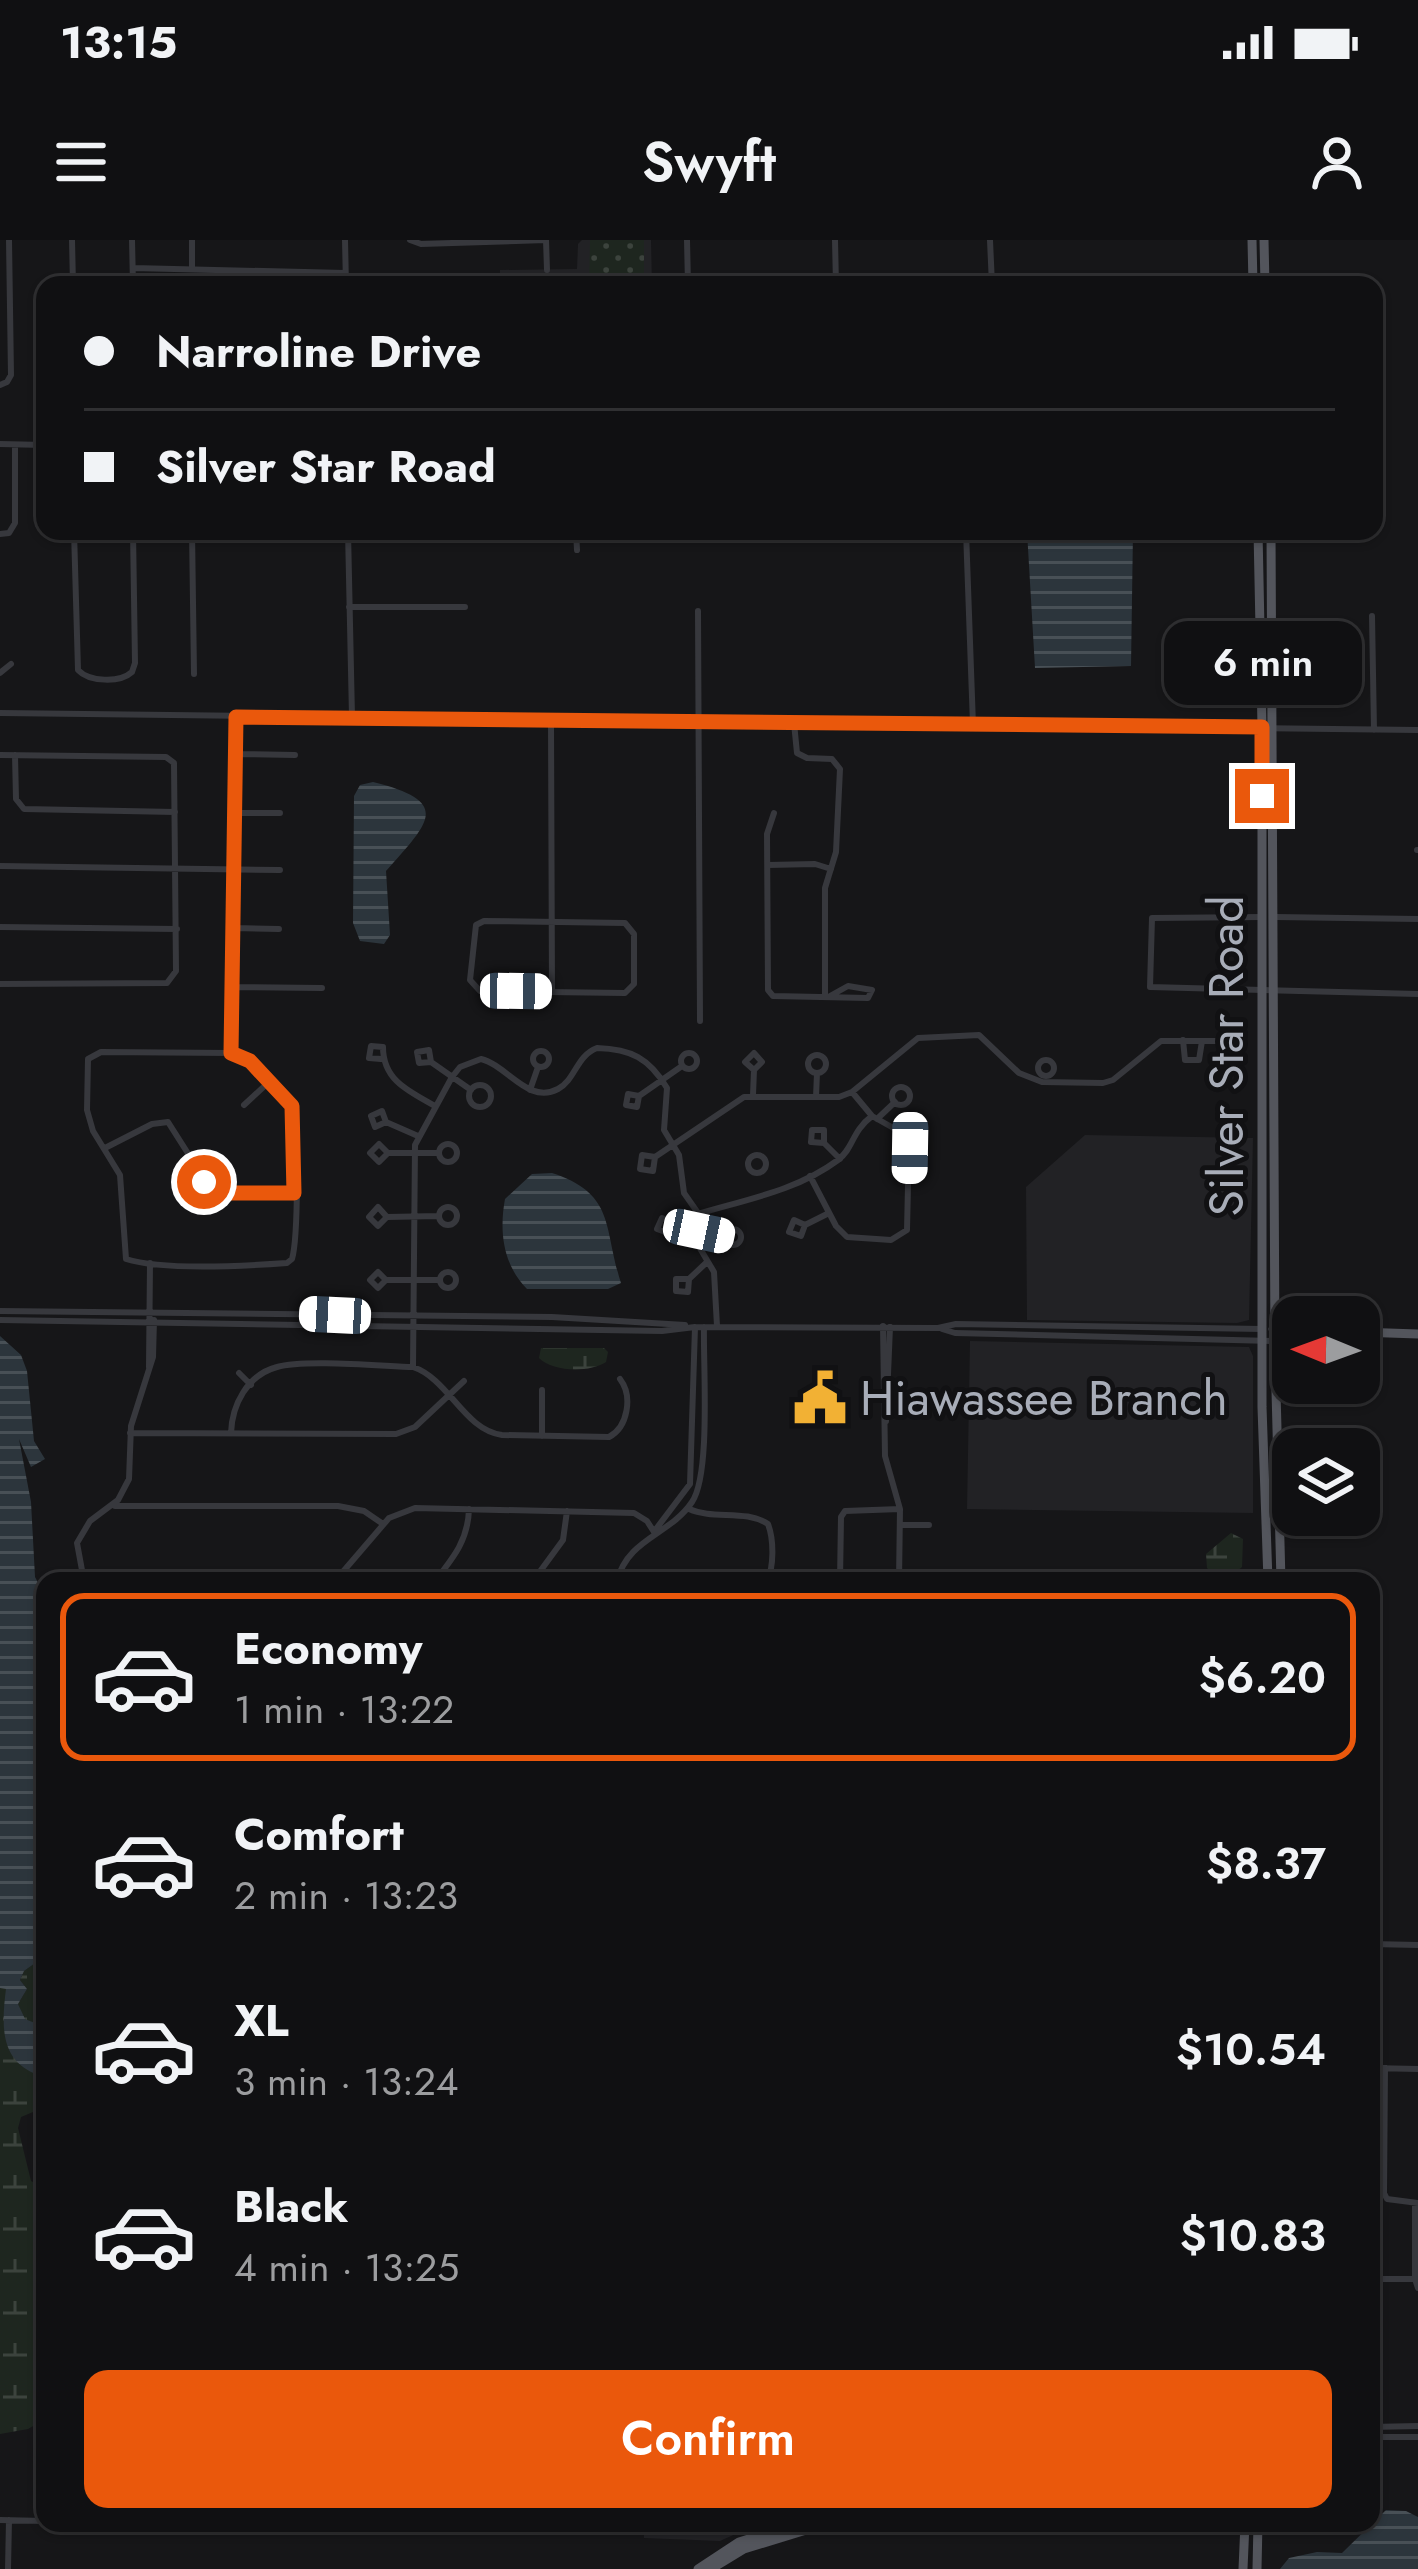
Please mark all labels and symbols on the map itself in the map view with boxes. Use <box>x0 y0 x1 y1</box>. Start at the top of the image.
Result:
callout: 6 min <box>1163 622 1361 706</box>
route end <box>1235 769 1289 823</box>
street label: Silver Star Road <box>1192 895 1261 1217</box>
car <box>480 972 552 1010</box>
car <box>891 1112 929 1184</box>
route start <box>177 1155 231 1209</box>
car <box>660 1206 738 1256</box>
car <box>298 1295 372 1335</box>
north arrow <box>1272 1296 1380 1404</box>
place label: Hiawassee Branch <box>860 1364 1228 1433</box>
public building icon: Hiawassee Branch <box>791 1369 849 1427</box>

